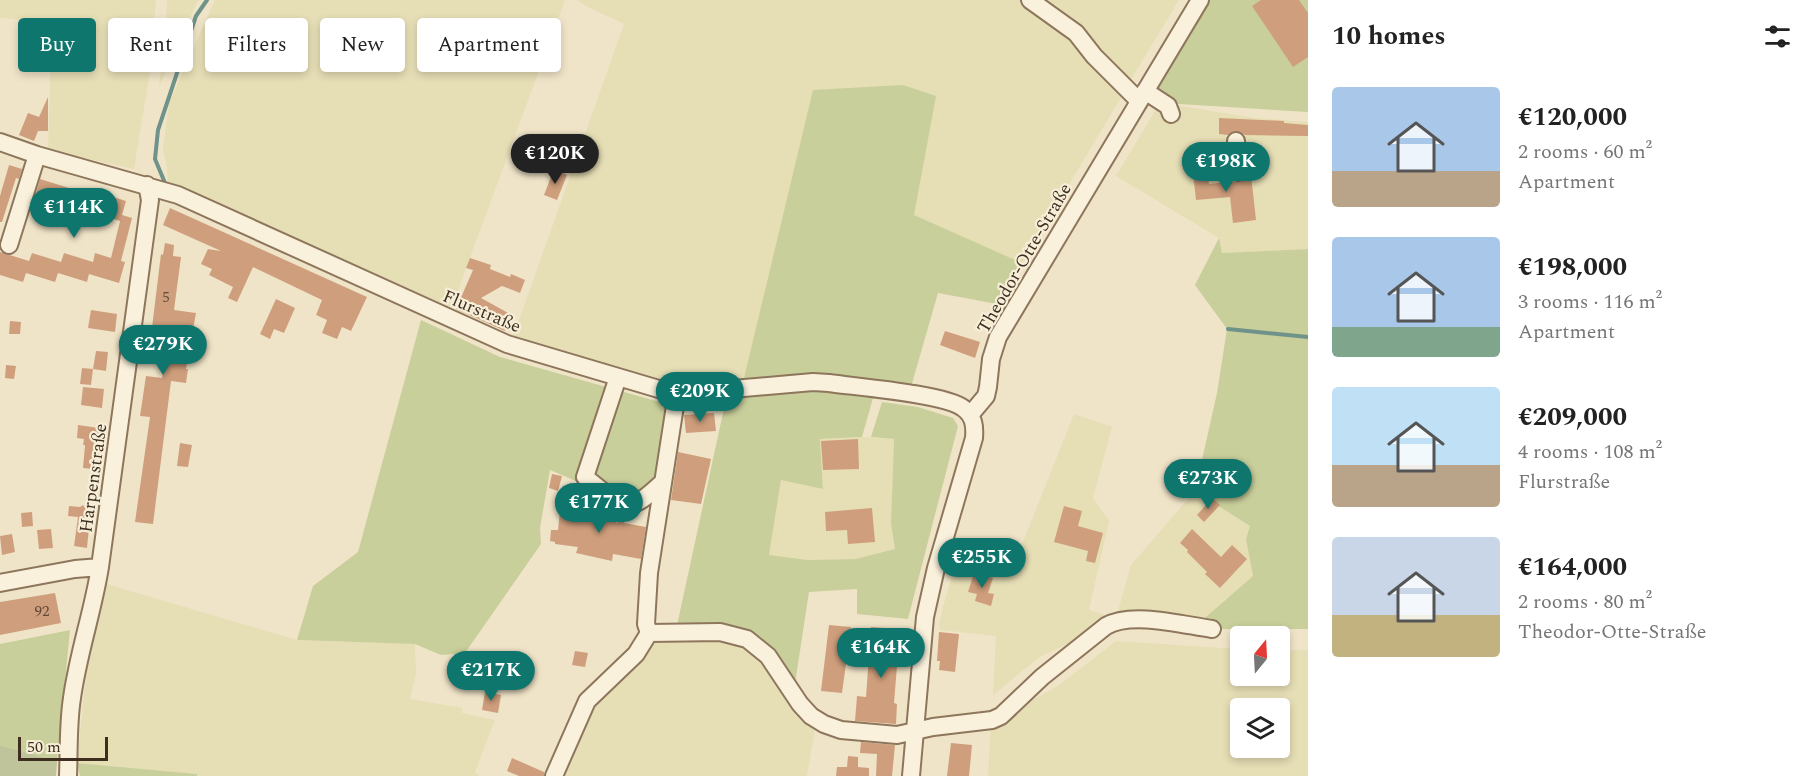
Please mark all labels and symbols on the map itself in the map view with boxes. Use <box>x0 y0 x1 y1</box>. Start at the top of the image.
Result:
pin: €120K <box>513 134 597 185</box>
pin: €198K <box>1184 142 1268 193</box>
street label: Theodor-Otte-Straße <box>970 178 1079 338</box>
pin: €114K <box>32 188 116 239</box>
street label: Flurstraße <box>438 283 525 340</box>
house number: 5 <box>162 286 170 309</box>
pin: €279K <box>121 325 205 376</box>
pin: €209K <box>658 372 742 423</box>
street label: Harpenstraße <box>72 422 115 534</box>
pin: €273K <box>1166 459 1250 510</box>
pin: €177K <box>557 483 641 534</box>
pin: €255K <box>940 538 1024 589</box>
house number: 92 <box>34 600 50 623</box>
north arrow <box>1230 626 1290 686</box>
pin: €164K <box>839 628 923 679</box>
pin: €217K <box>449 651 533 702</box>
scale bar <box>18 734 108 762</box>

